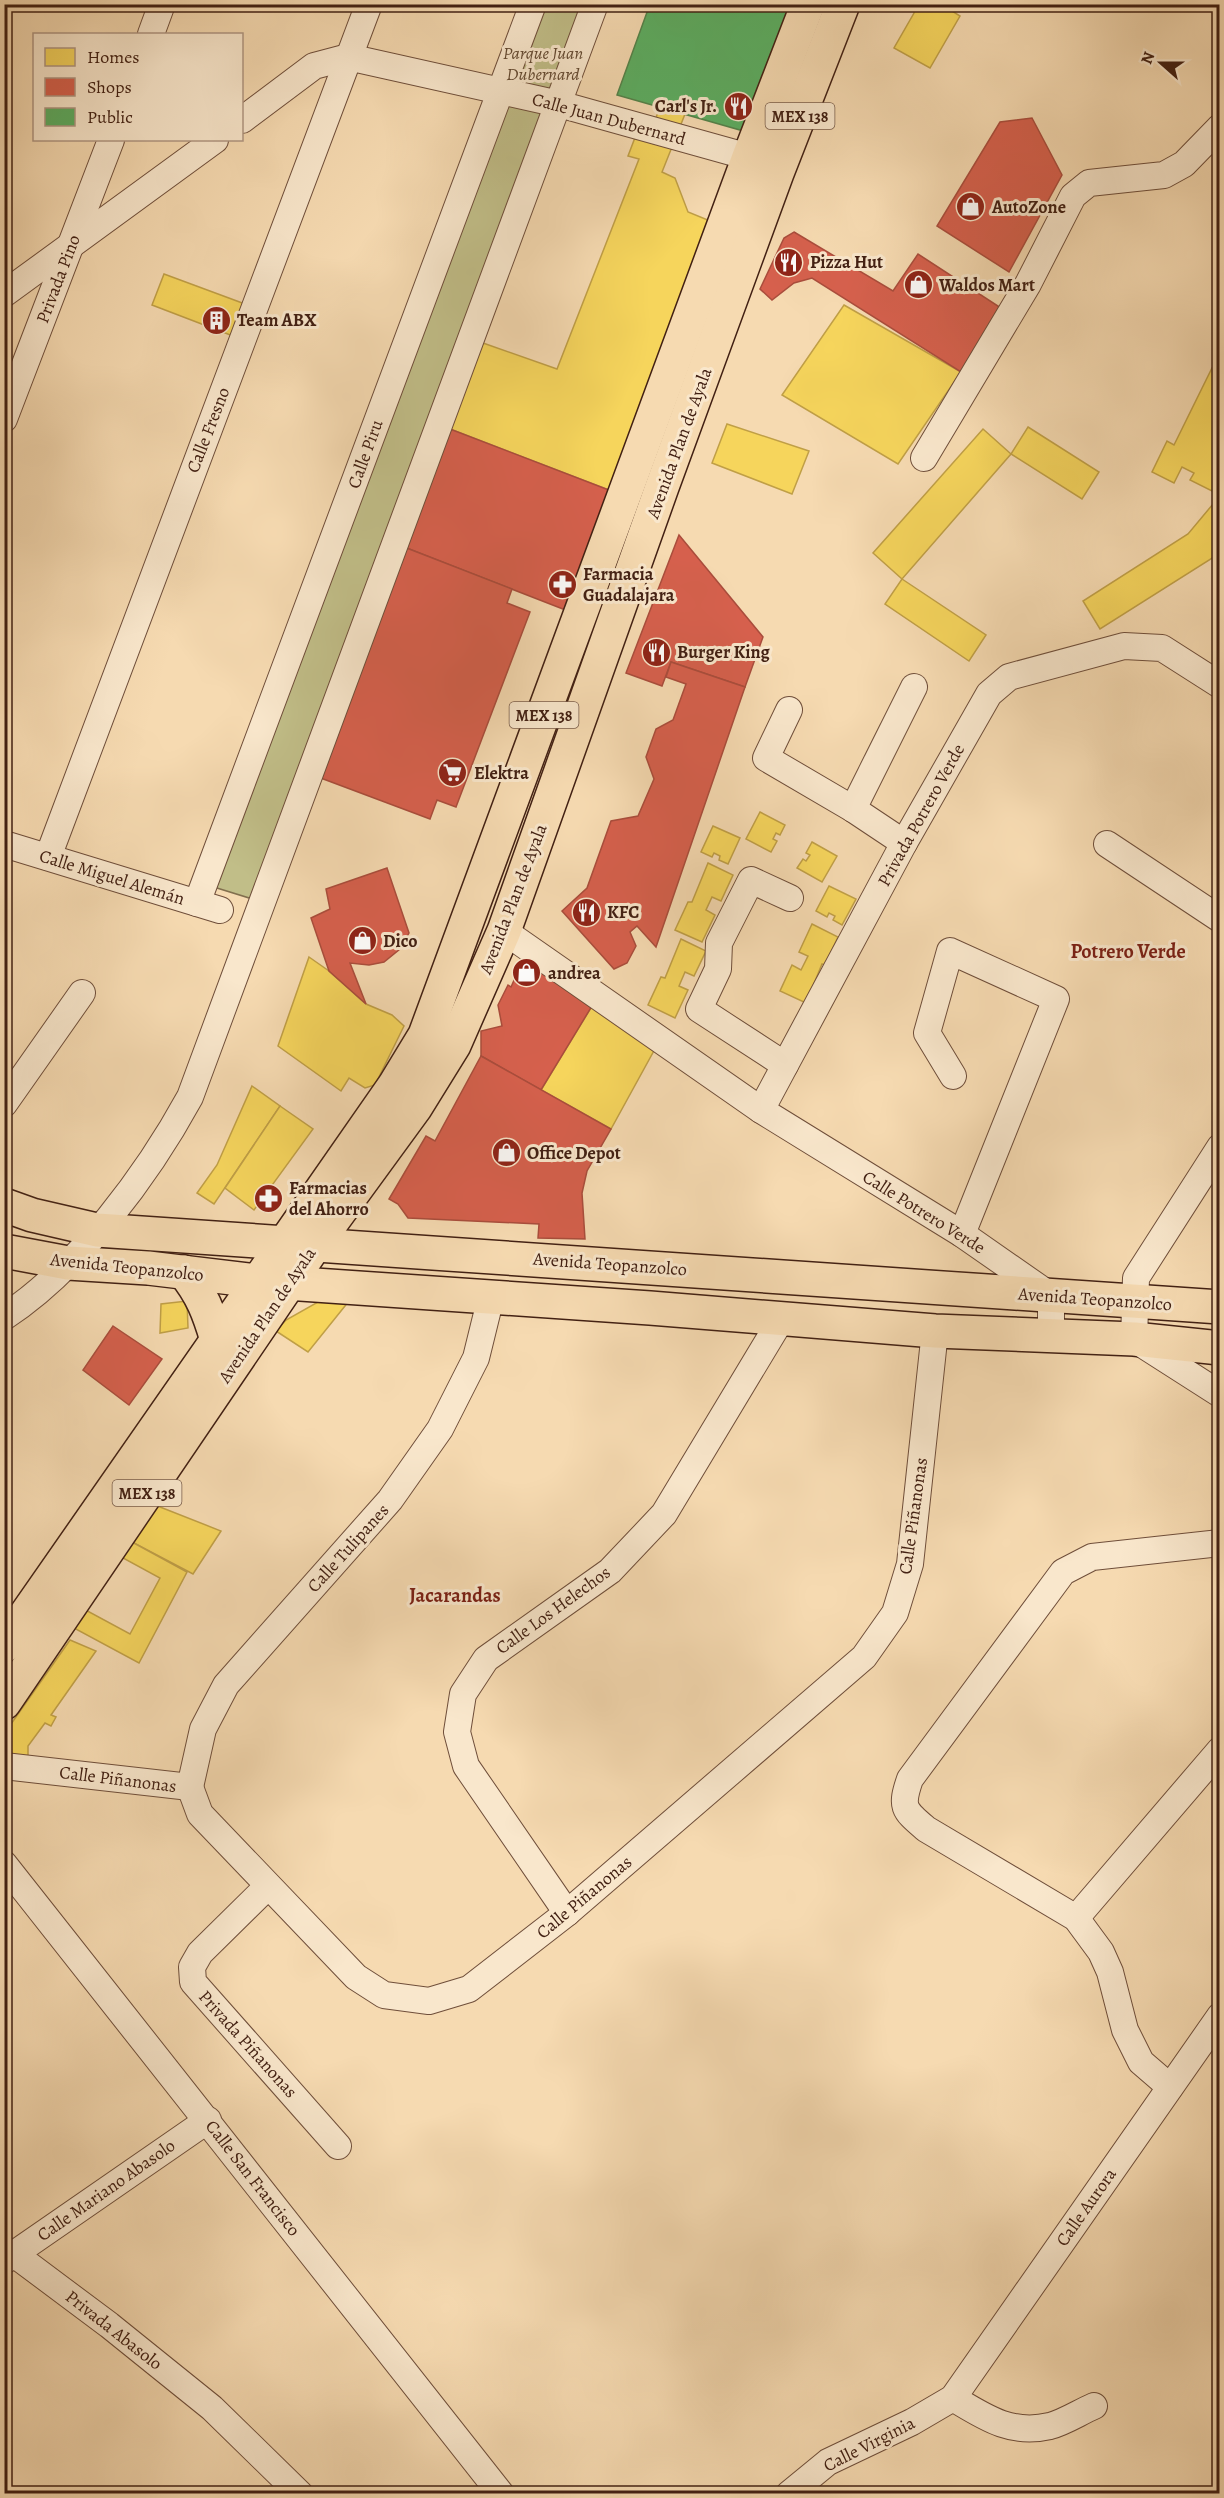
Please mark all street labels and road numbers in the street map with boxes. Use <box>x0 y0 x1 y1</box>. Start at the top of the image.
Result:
street label: Calle Juan Dubernard <box>530 87 689 151</box>
road number: MEX 138 <box>766 103 834 129</box>
street label: Privada Pino <box>30 231 86 327</box>
street label: Avenida Plan de Ayala <box>640 364 718 523</box>
street label: Calle Fresno <box>181 384 235 476</box>
street label: Calle Piru <box>341 416 389 492</box>
road number: MEX 138 <box>510 702 578 728</box>
street label: Privada Potrero Verde <box>872 739 970 891</box>
street label: Avenida Plan de Ayala <box>473 820 553 978</box>
street label: Calle Miguel Alemán <box>36 843 188 911</box>
street label: Calle Potrero Verde <box>858 1165 990 1259</box>
street label: Avenida Plan de Ayala <box>212 1242 322 1388</box>
street label: Avenida Teopanzolco <box>48 1247 205 1287</box>
street label: Avenida Teopanzolco <box>531 1247 688 1281</box>
street label: Avenida Teopanzolco <box>1016 1282 1173 1316</box>
street label: Calle Piñanonas <box>893 1456 933 1576</box>
road number: MEX 138 <box>112 1480 182 1506</box>
street label: Calle Tulipanes <box>302 1498 394 1598</box>
street label: Calle Los Helechos <box>491 1560 615 1660</box>
street label: Calle Piñanonas <box>58 1760 178 1798</box>
street label: Calle Piñanonas <box>531 1850 637 1944</box>
street label: Privada Piñanonas <box>193 1985 303 2103</box>
street label: Calle San Francisco <box>200 2115 306 2241</box>
street label: Calle Mariano Abasolo <box>32 2133 180 2247</box>
street label: Calle Aurora <box>1050 2162 1122 2251</box>
street label: Privada Abasolo <box>61 2285 167 2375</box>
street label: Calle Virginia <box>819 2410 919 2477</box>

